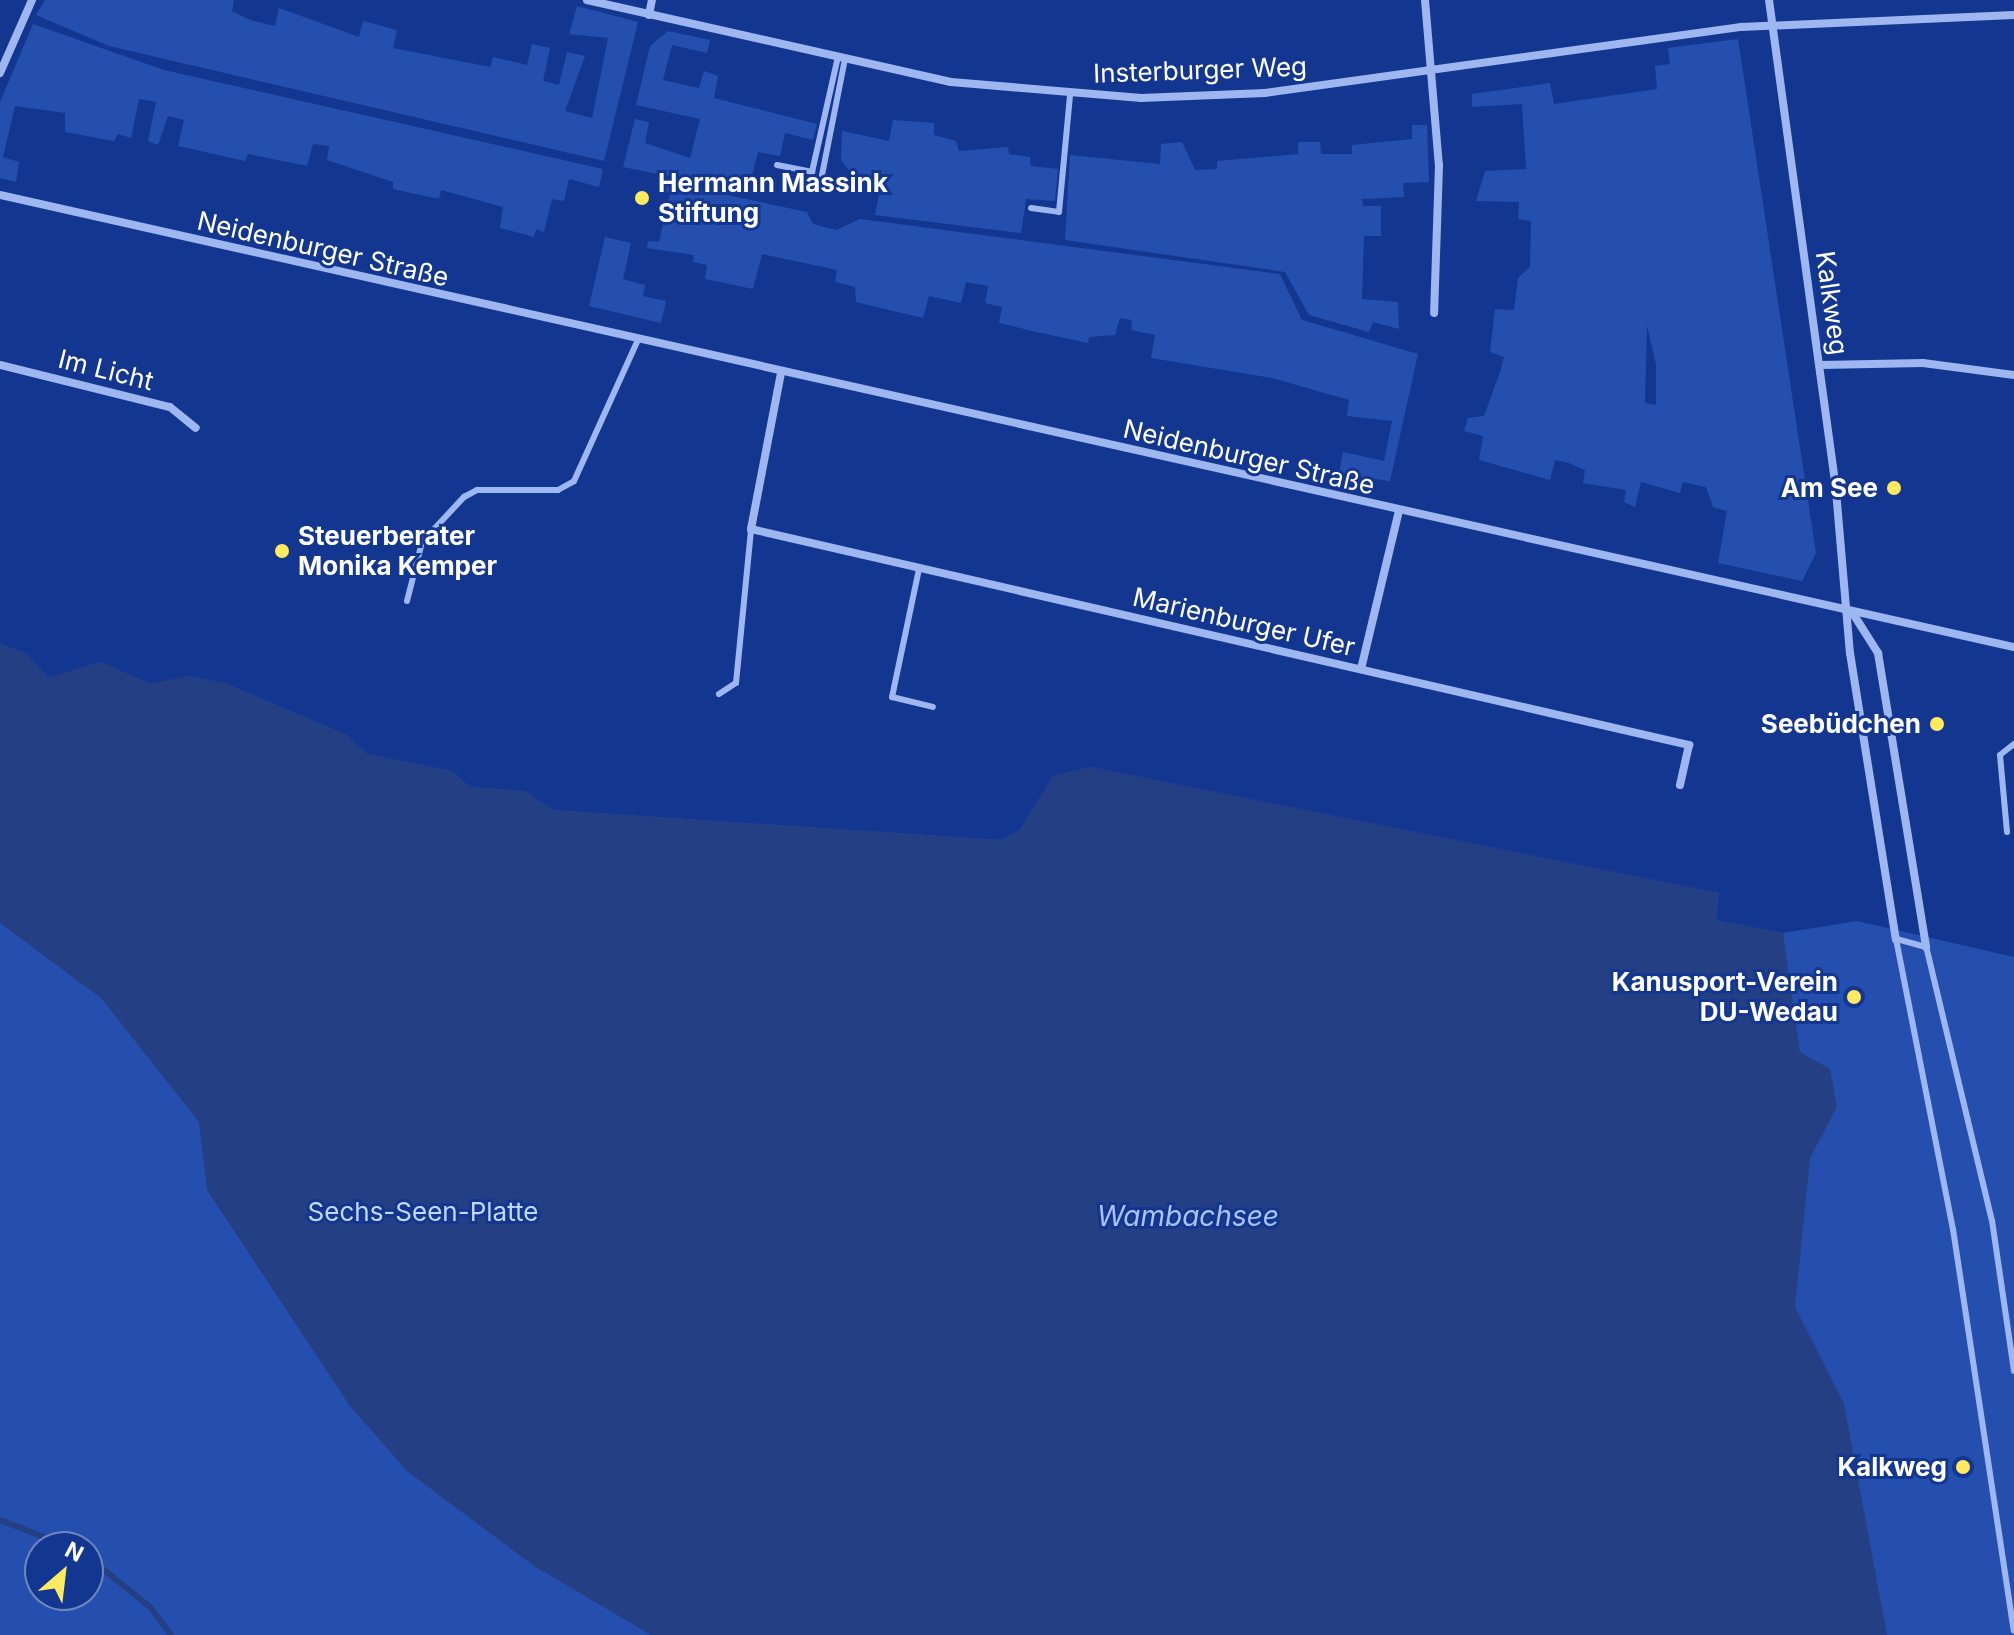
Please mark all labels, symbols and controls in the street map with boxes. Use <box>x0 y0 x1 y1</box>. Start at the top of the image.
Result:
street label: Insterburger Weg <box>1093 51 1307 89</box>
place label: Hermann Massink Stiftung <box>658 167 888 228</box>
marker: Hermann Massink Stiftung <box>633 189 651 207</box>
street label: Neidenburger Straße <box>194 205 452 293</box>
street label: Kalkweg <box>1809 249 1855 357</box>
street label: Im Licht <box>55 343 157 397</box>
street label: Neidenburger Straße <box>1120 413 1378 501</box>
place label: Am See <box>1781 472 1878 504</box>
marker: Am See <box>1885 479 1903 497</box>
place label: Steuerberater Monika Kemper <box>298 520 497 582</box>
marker: Steuerberater Monika Kemper <box>273 542 291 560</box>
street label: Marienburger Ufer <box>1130 581 1358 663</box>
place label: Seebüdchen <box>1761 708 1921 740</box>
marker: Seebüdchen <box>1928 715 1946 733</box>
place label: Kanusport-Verein DU-Wedau <box>1612 966 1838 1028</box>
marker: Kanusport-Verein DU-Wedau <box>1845 988 1863 1006</box>
park label: Sechs-Seen-Platte <box>308 1196 538 1228</box>
water label: Wambachsee <box>1097 1199 1279 1233</box>
place label: Kalkweg <box>1837 1451 1947 1483</box>
marker: Kalkweg <box>1954 1458 1972 1476</box>
north arrow <box>24 1531 104 1611</box>
text: N <box>61 1536 88 1567</box>

